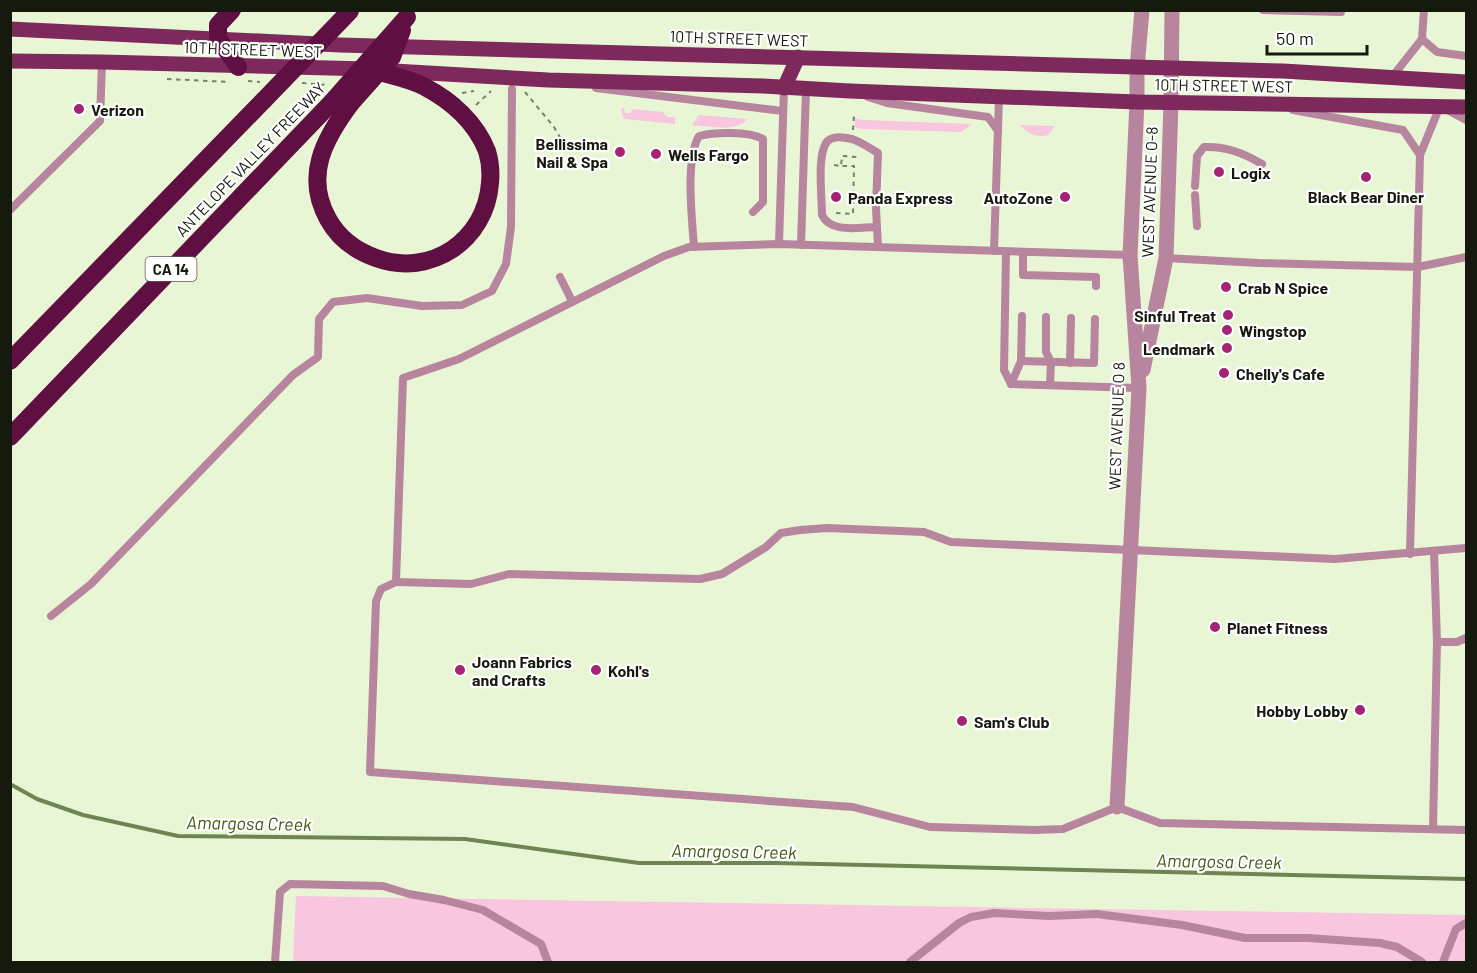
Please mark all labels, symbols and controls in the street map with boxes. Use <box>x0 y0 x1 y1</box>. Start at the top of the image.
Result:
scale bar <box>1267 18 1368 56</box>
street label: 10TH STREET WEST <box>669 26 809 50</box>
text: 50 m <box>1276 27 1314 49</box>
street label: 10TH STREET WEST <box>183 37 323 61</box>
street label: 10TH STREET WEST <box>1155 74 1293 96</box>
street label: ANTELOPE VALLEY FREEWAY <box>171 78 329 240</box>
place label: Verizon <box>91 100 144 119</box>
marker: Verizon <box>72 102 86 116</box>
street label: WEST AVENUE O-8 <box>1137 126 1161 258</box>
place label: Bellissima Nail & Spa <box>536 134 608 171</box>
marker: Bellissima Nail & Spa <box>613 145 627 159</box>
place label: Wells Fargo <box>668 145 749 164</box>
marker: Wells Fargo <box>649 147 663 161</box>
place label: Logix <box>1231 163 1271 182</box>
marker: Logix <box>1212 165 1226 179</box>
marker: Black Bear Diner <box>1359 170 1373 184</box>
place label: Black Bear Diner <box>1308 187 1424 206</box>
place label: Panda Express <box>848 188 953 207</box>
place label: AutoZone <box>983 188 1053 207</box>
marker: Panda Express <box>829 190 843 204</box>
marker: AutoZone <box>1058 190 1072 204</box>
road number: CA 14 <box>146 257 196 281</box>
place label: Crab N Spice <box>1238 278 1328 297</box>
marker: Crab N Spice <box>1219 280 1233 294</box>
place label: Sinful Treat <box>1134 306 1216 325</box>
marker: Sinful Treat <box>1221 308 1235 322</box>
place label: Wingstop <box>1239 321 1307 340</box>
marker: Wingstop <box>1220 323 1234 337</box>
place label: Lendmark <box>1143 339 1215 358</box>
marker: Lendmark <box>1220 341 1234 355</box>
street label: WEST AVENUE O 8 <box>1104 362 1128 490</box>
place label: Chelly's Cafe <box>1236 364 1325 383</box>
marker: Chelly's Cafe <box>1217 366 1231 380</box>
place label: Planet Fitness <box>1227 618 1328 637</box>
marker: Planet Fitness <box>1208 620 1222 634</box>
place label: Joann Fabrics and Crafts <box>472 652 572 689</box>
place label: Kohl's <box>608 661 649 680</box>
marker: Joann Fabrics and Crafts <box>453 663 467 677</box>
marker: Kohl's <box>589 663 603 677</box>
place label: Hobby Lobby <box>1256 701 1348 720</box>
marker: Hobby Lobby <box>1353 703 1367 717</box>
place label: Sam's Club <box>974 712 1050 731</box>
marker: Sam's Club <box>955 714 969 728</box>
water label: Amargosa Creek <box>186 811 312 835</box>
water label: Amargosa Creek <box>671 839 797 863</box>
water label: Amargosa Creek <box>1156 849 1282 873</box>

